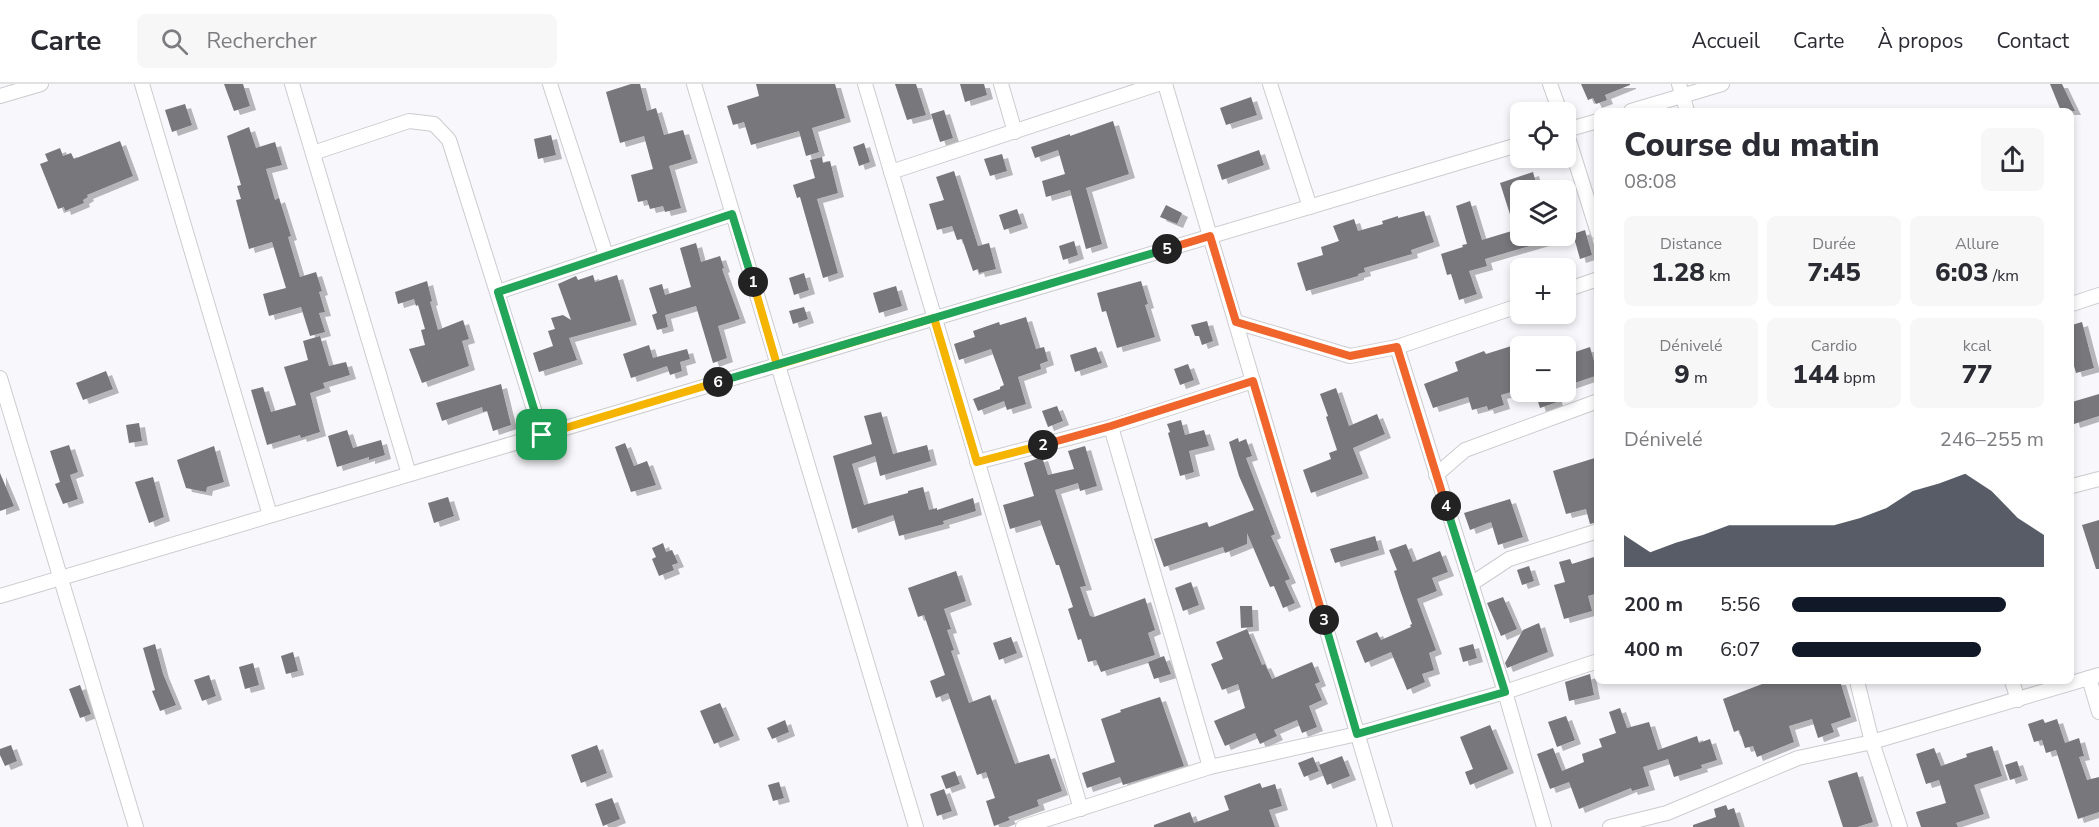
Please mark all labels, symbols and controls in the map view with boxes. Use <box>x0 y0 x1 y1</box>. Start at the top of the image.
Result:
search box <box>137 14 557 68</box>
text: Carte <box>30 22 101 60</box>
icon: search <box>158 25 191 58</box>
text: Rechercher <box>206 26 317 56</box>
text: Accueil <box>1691 27 1760 55</box>
text: Carte <box>1793 27 1844 55</box>
text: À propos <box>1877 27 1963 55</box>
text: Contact <box>1996 27 2069 55</box>
map controls <box>1510 102 1576 402</box>
button: locate <box>1510 102 1576 168</box>
text: Course du matin <box>1624 123 1880 168</box>
button: share <box>1981 128 2044 191</box>
text: 08:08 <box>1624 168 1677 195</box>
button: layers <box>1510 180 1576 246</box>
text: Distance <box>1660 233 1722 255</box>
text: Durée <box>1812 233 1856 255</box>
text: Allure <box>1955 233 1999 255</box>
pin: 5 <box>1152 234 1182 264</box>
text: 5 <box>1162 238 1172 260</box>
text: 1.28 <box>1651 255 1705 290</box>
text: 7:45 <box>1807 255 1861 290</box>
text: 6:03 <box>1935 255 1989 290</box>
button: + <box>1510 258 1576 324</box>
text: km <box>1705 265 1731 287</box>
text: /km <box>1989 265 2019 287</box>
pin: 1 <box>738 267 768 297</box>
text: 1 <box>748 271 758 293</box>
text: Dénivelé <box>1660 335 1723 357</box>
text: Cardio <box>1811 335 1857 357</box>
text: kcal <box>1963 335 1991 357</box>
button: − <box>1510 336 1576 402</box>
text: 9 <box>1674 357 1690 392</box>
text: 144 <box>1792 357 1839 392</box>
text: 77 <box>1961 357 1993 392</box>
pin: 6 <box>703 367 733 397</box>
text: m <box>1690 367 1708 389</box>
text: bpm <box>1839 367 1876 389</box>
text: 6 <box>713 371 723 393</box>
pin <box>516 409 567 460</box>
icon: arrive <box>525 418 558 451</box>
text: Dénivelé <box>1624 426 1703 453</box>
text: 246–255 m <box>1940 426 2044 453</box>
pin: 2 <box>1028 430 1058 460</box>
text: 2 <box>1038 434 1048 456</box>
pin: 4 <box>1431 491 1461 521</box>
text: 4 <box>1441 495 1451 517</box>
text: 200 m <box>1624 591 1683 618</box>
text: 5:56 <box>1720 591 1761 618</box>
pin: 3 <box>1309 605 1339 635</box>
text: 3 <box>1319 609 1329 631</box>
text: 400 m <box>1624 636 1683 663</box>
text: 6:07 <box>1720 636 1761 663</box>

